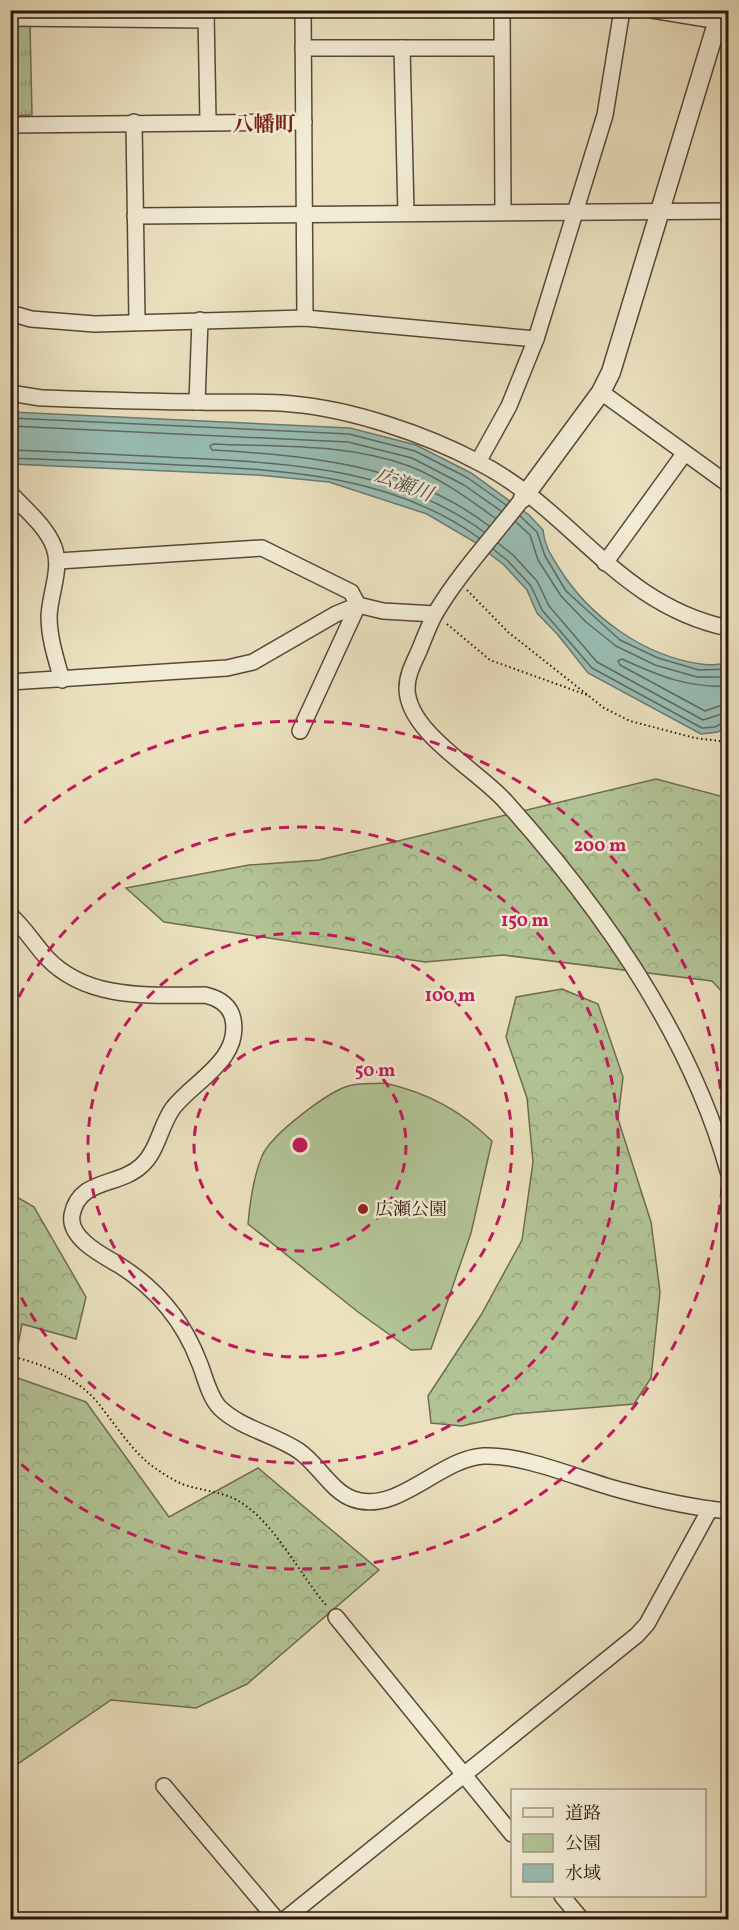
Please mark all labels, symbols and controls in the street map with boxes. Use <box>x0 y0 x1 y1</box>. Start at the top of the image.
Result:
district label: 八幡町 <box>233 111 296 140</box>
water label: 広瀬川 <box>370 462 438 510</box>
text: 200 m <box>574 834 626 859</box>
text: 150 m <box>501 909 549 934</box>
text: 100 m <box>425 984 475 1009</box>
text: 50 m <box>355 1059 395 1084</box>
centre of rings <box>290 1135 310 1155</box>
place label: 広瀬公園 <box>375 1198 447 1223</box>
marker: 広瀬公園 <box>356 1202 370 1216</box>
legend <box>511 1789 706 1897</box>
text: 道路 <box>565 1802 601 1827</box>
text: 公園 <box>565 1832 601 1857</box>
text: 水域 <box>565 1862 601 1887</box>

